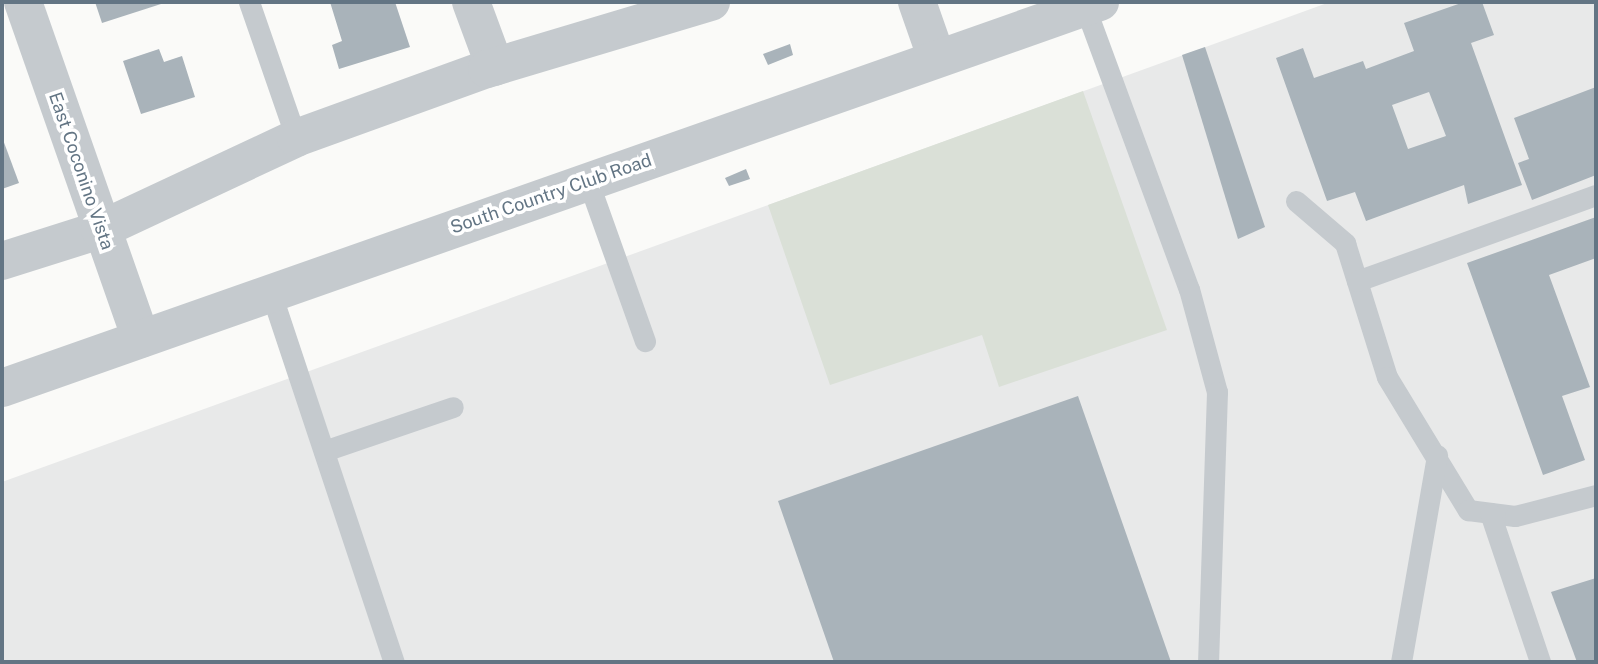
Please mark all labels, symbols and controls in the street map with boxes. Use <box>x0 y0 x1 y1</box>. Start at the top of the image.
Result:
street label: East Coconino Vista <box>44 89 118 253</box>
street label: South Country Club Road <box>447 149 655 239</box>

